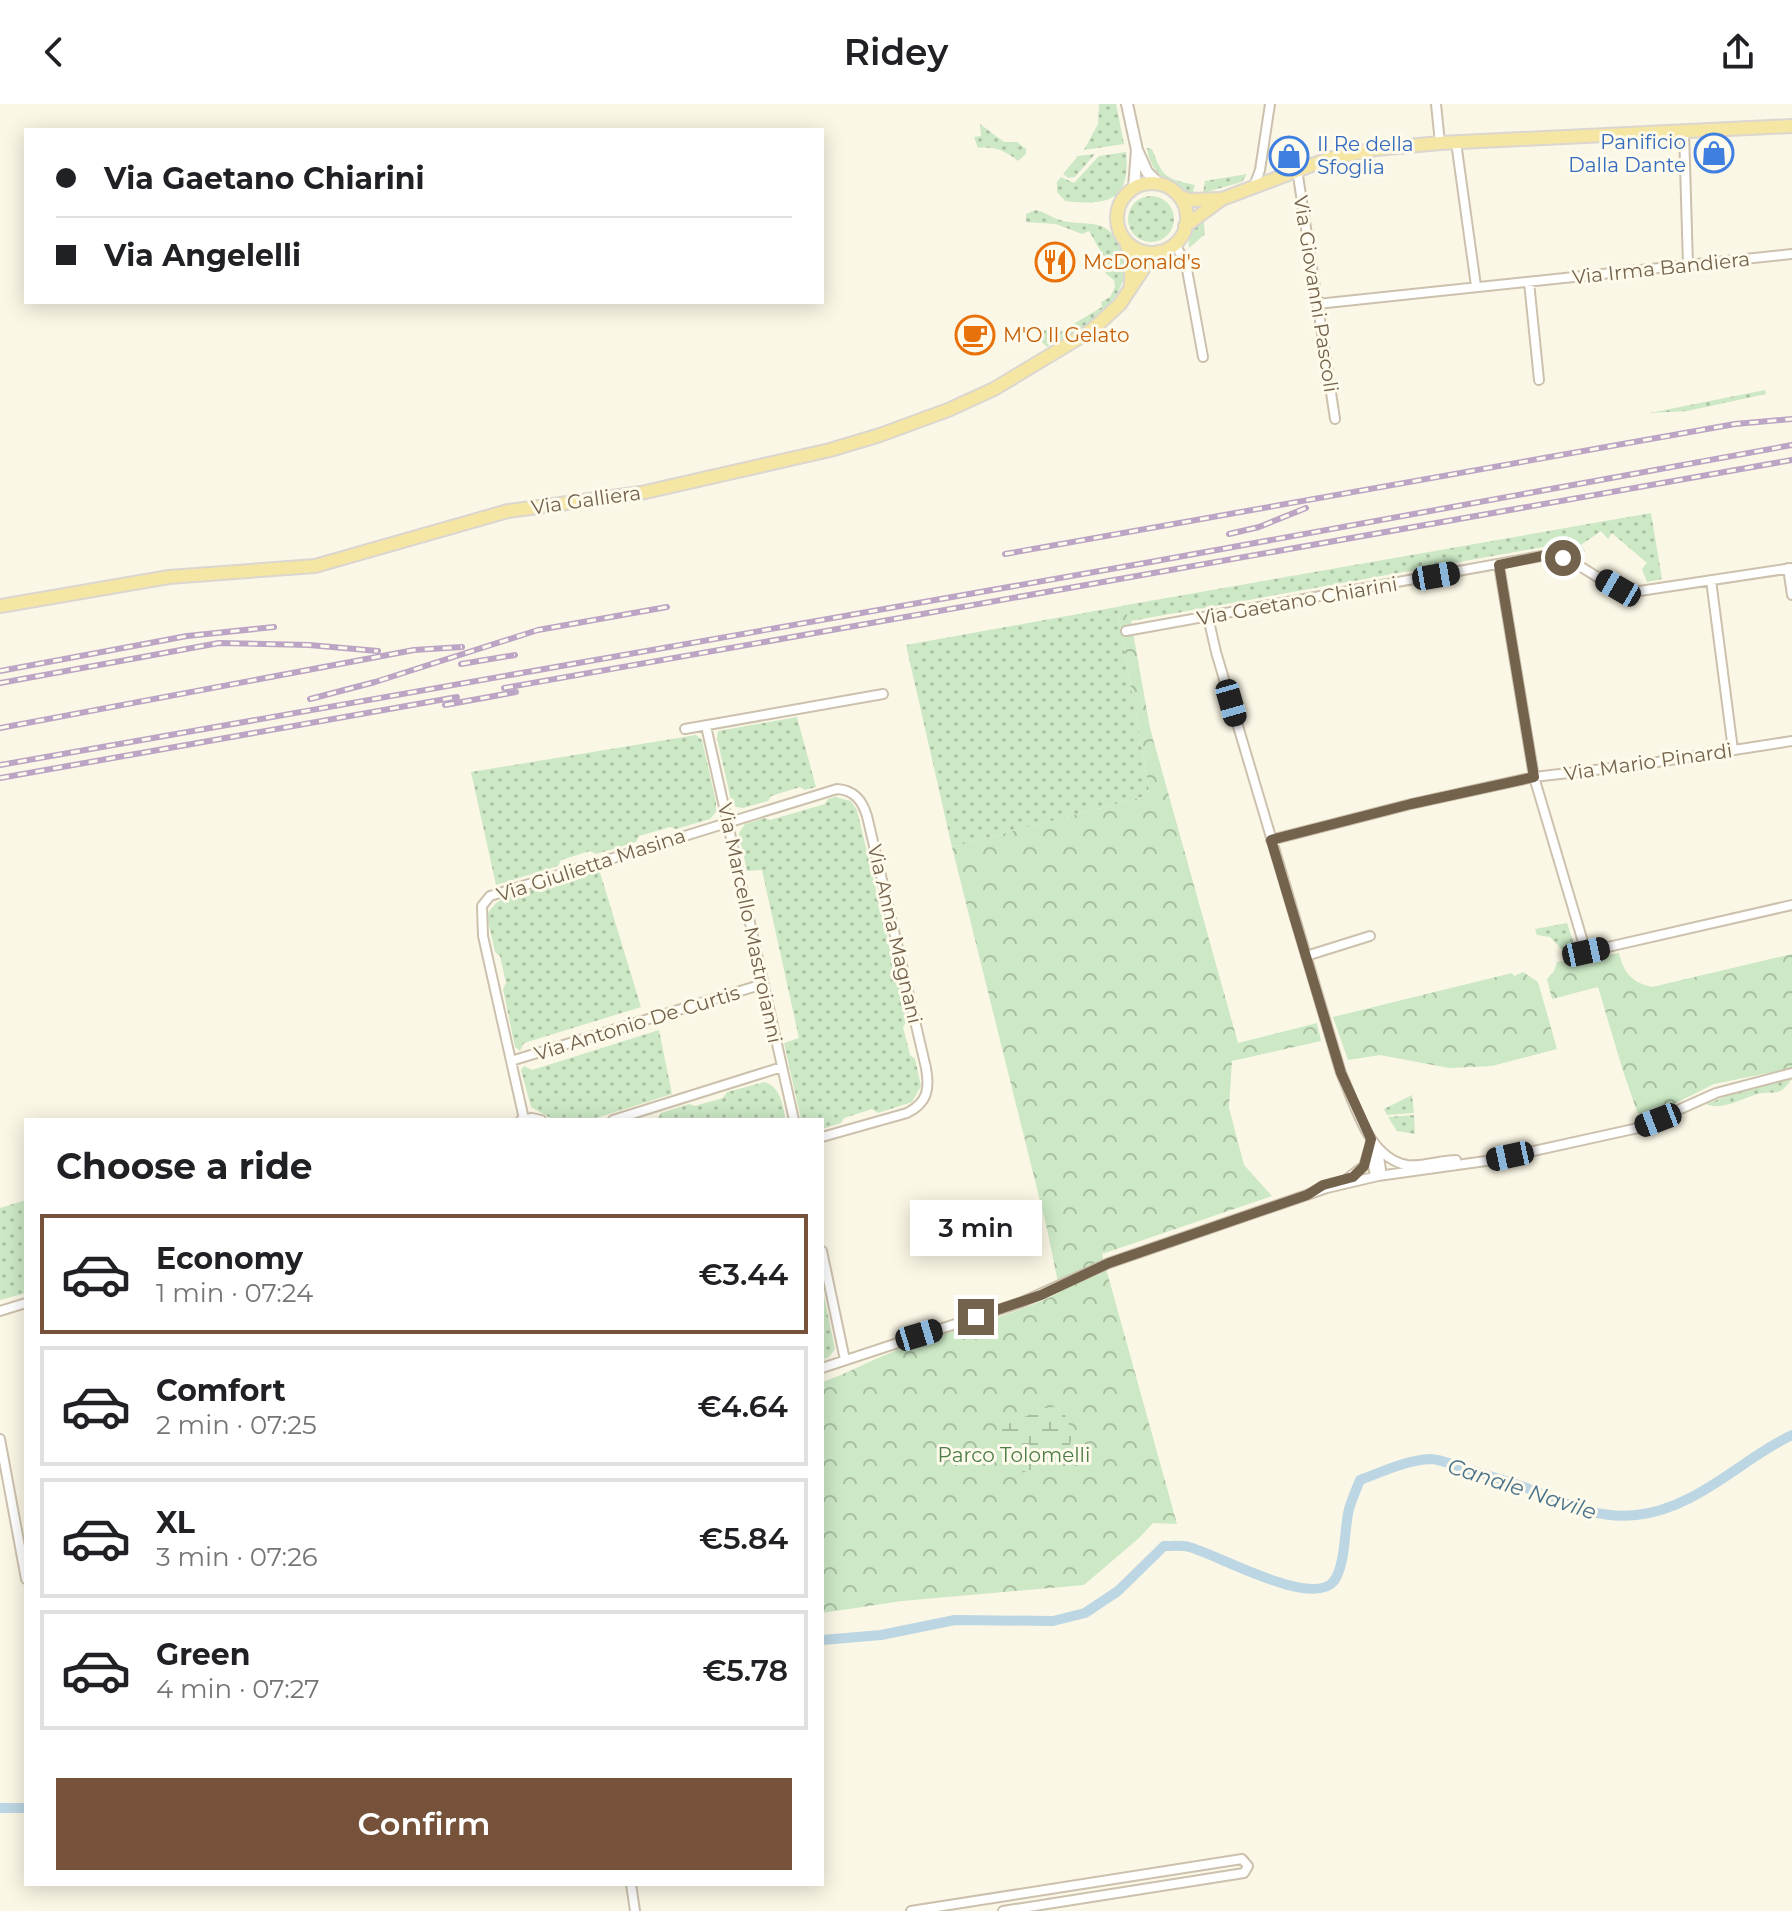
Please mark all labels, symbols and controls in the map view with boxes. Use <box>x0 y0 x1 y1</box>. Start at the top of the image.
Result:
icon: back <box>32 30 76 74</box>
text: Ridey <box>844 30 948 74</box>
icon: share <box>1716 30 1760 74</box>
place label: Panificio Dalla Dante <box>1568 130 1686 177</box>
place label: Il Re della Sfoglia <box>1317 132 1414 179</box>
shop icon: Panificio Dalla Dante <box>1693 132 1735 174</box>
shop icon: Il Re della Sfoglia <box>1268 135 1310 177</box>
text: Via Gaetano Chiarini <box>104 160 425 197</box>
street label: Via Giovanni Pascoli <box>1289 194 1343 394</box>
text: Via Angelelli <box>104 237 301 274</box>
restaurant icon: McDonald's <box>1034 241 1076 283</box>
street label: Via Irma Bandiera <box>1571 247 1751 289</box>
place label: McDonald's <box>1083 250 1201 274</box>
cafe icon: M'O Il Gelato <box>954 314 996 356</box>
place label: M'O Il Gelato <box>1003 323 1129 347</box>
street label: Via Galliera <box>530 480 642 520</box>
route start <box>1545 540 1581 576</box>
car <box>1410 560 1462 592</box>
car <box>1591 566 1645 610</box>
street label: Via Gaetano Chiarini <box>1195 572 1399 630</box>
car <box>1213 677 1249 729</box>
street label: Via Mario Pinardi <box>1562 738 1734 786</box>
street label: Via Marcello Mastroianni <box>713 801 787 1045</box>
street label: Via Giulietta Masina <box>494 823 688 907</box>
street label: Via Anna Magnani <box>863 842 927 1026</box>
car <box>1560 935 1612 969</box>
street label: Via Antonio De Curtis <box>531 980 743 1066</box>
car <box>1631 1100 1685 1140</box>
car <box>1484 1139 1536 1173</box>
text: Choose a ride <box>56 1144 313 1188</box>
callout: 3 min <box>910 1201 1042 1257</box>
text: 3 min <box>938 1212 1014 1244</box>
icon: car <box>60 1238 132 1310</box>
text: Economy <box>156 1240 303 1277</box>
text: €3.44 <box>699 1256 788 1293</box>
text: 1 min · 07:24 <box>156 1277 313 1309</box>
route end <box>958 1299 994 1335</box>
car <box>893 1317 945 1353</box>
icon: car <box>60 1370 132 1442</box>
text: Comfort <box>156 1372 286 1409</box>
text: €4.64 <box>697 1388 788 1425</box>
text: 2 min · 07:25 <box>156 1409 317 1441</box>
park label: Parco Tolomelli <box>938 1443 1090 1467</box>
water label: Canale Navile <box>1444 1452 1600 1526</box>
icon: car <box>60 1502 132 1574</box>
text: XL <box>156 1504 195 1541</box>
text: €5.84 <box>699 1520 788 1557</box>
text: 3 min · 07:26 <box>156 1541 318 1573</box>
icon: car <box>60 1634 132 1706</box>
text: Green <box>156 1636 250 1673</box>
text: €5.78 <box>703 1652 788 1689</box>
text: 4 min · 07:27 <box>156 1673 320 1705</box>
button: Confirm <box>56 1778 792 1870</box>

